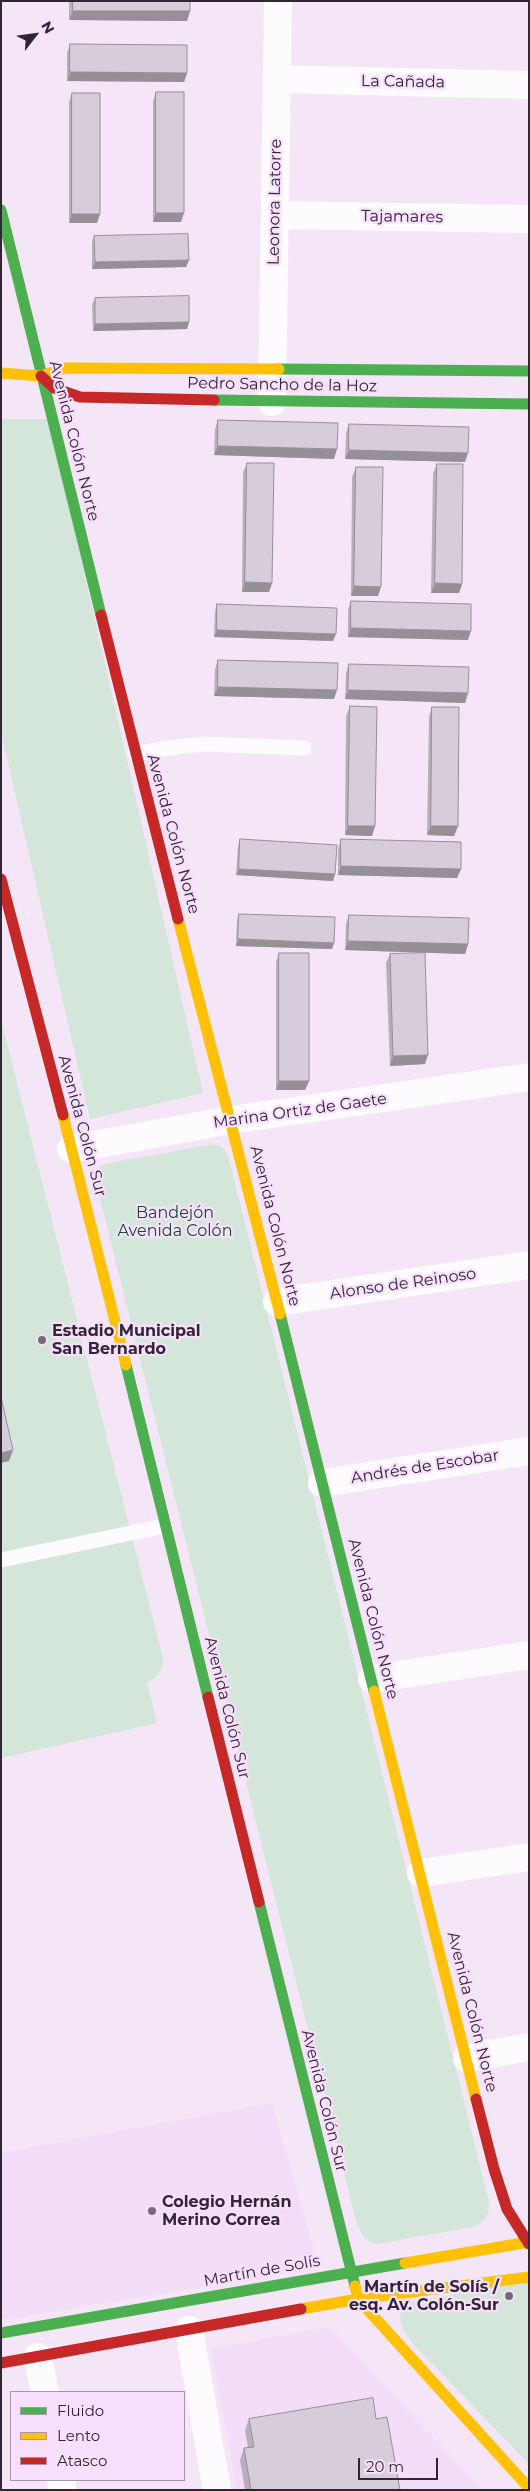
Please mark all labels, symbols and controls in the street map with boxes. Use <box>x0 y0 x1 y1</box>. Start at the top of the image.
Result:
north arrow <box>10 10 60 60</box>
text: N <box>37 18 59 37</box>
street label: La Cañada <box>361 72 445 92</box>
street label: Leonora Latorre <box>264 139 286 265</box>
street label: Tajamares <box>361 207 443 227</box>
street label: Avenida Colón Norte <box>45 359 103 523</box>
street label: Pedro Sancho de la Hoz <box>187 374 377 396</box>
street label: Avenida Colón Norte <box>142 752 204 916</box>
street label: Avenida Colón Sur <box>54 1053 110 1199</box>
street label: Marina Ortiz de Gaete <box>212 1089 388 1133</box>
street label: Avenida Colón Norte <box>246 1144 304 1308</box>
park label: Bandejón Avenida Colón <box>118 1203 232 1241</box>
street label: Alonso de Reinoso <box>329 1264 477 1304</box>
place label: Estadio Municipal San Bernardo <box>52 1321 201 1359</box>
marker: Estadio Municipal San Bernardo <box>36 1334 48 1346</box>
street label: Andrés de Escobar <box>350 1446 500 1488</box>
street label: Avenida Colón Norte <box>344 1537 402 1701</box>
street label: Avenida Colón Sur <box>200 1635 254 1781</box>
street label: Avenida Colón Norte <box>443 1930 501 2094</box>
street label: Avenida Colón Sur <box>297 2028 351 2174</box>
place label: Colegio Hernán Merino Correa <box>162 2192 292 2230</box>
marker: Colegio Hernán Merino Correa <box>146 2205 158 2217</box>
street label: Martín de Solís <box>202 2251 322 2291</box>
place label: Martín de Solís / esq. Av. Colón-Sur <box>349 2277 499 2315</box>
marker: Martín de Solís / esq. Av. Colón-Sur <box>503 2290 515 2302</box>
legend <box>10 2391 185 2481</box>
text: Fluido <box>57 2401 104 2420</box>
text: Lento <box>57 2426 100 2445</box>
scale bar <box>360 2448 440 2480</box>
text: Atasco <box>57 2451 107 2470</box>
text: 20 m <box>366 2457 404 2476</box>

